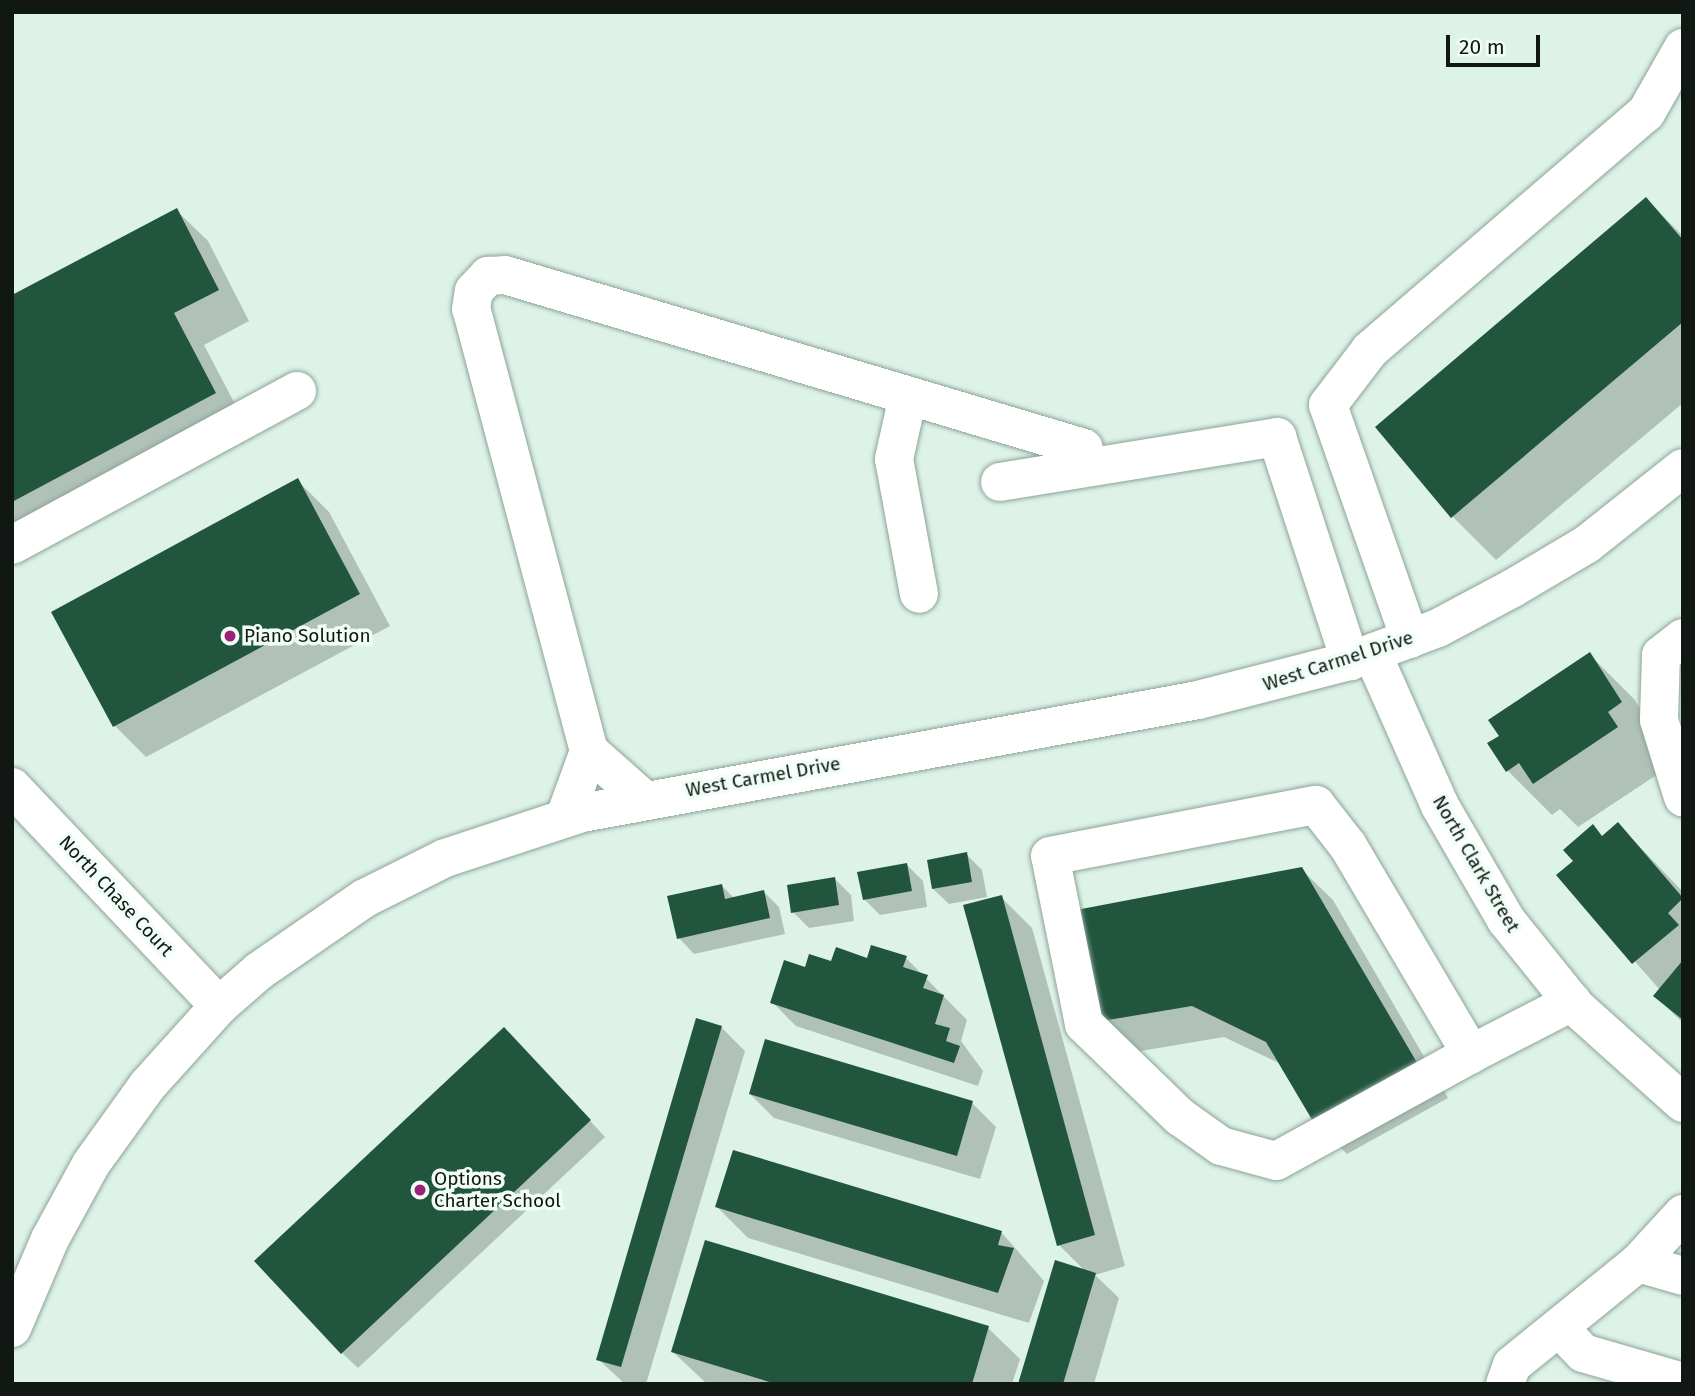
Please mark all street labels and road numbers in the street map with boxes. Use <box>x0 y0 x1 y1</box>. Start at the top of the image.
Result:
street label: West Carmel Drive <box>1260 626 1416 696</box>
street label: West Carmel Drive <box>684 752 842 802</box>
street label: North Clark Street <box>1428 791 1524 937</box>
street label: North Chase Court <box>54 831 178 961</box>

